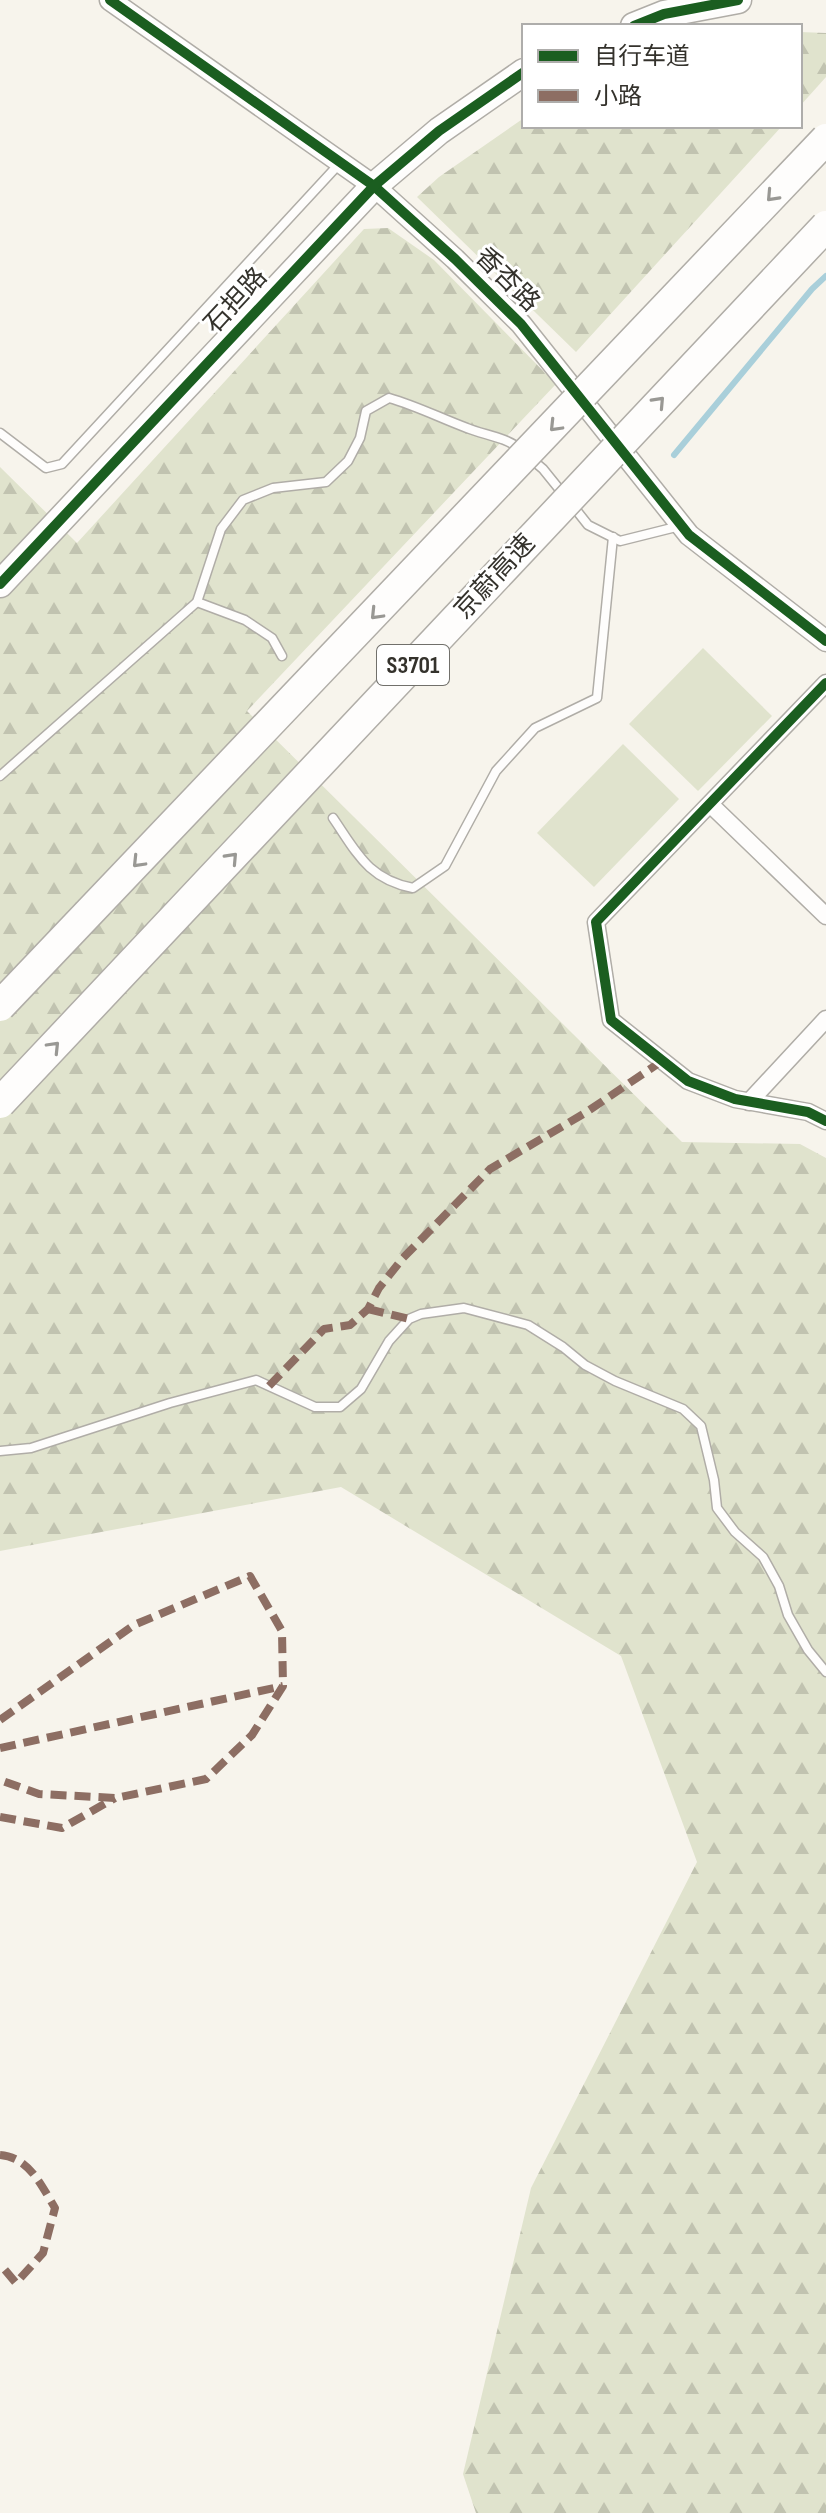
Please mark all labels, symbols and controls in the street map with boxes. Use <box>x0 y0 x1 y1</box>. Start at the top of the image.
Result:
legend <box>522 24 802 128</box>
text: 自行车道 <box>594 42 690 71</box>
text: 小路 <box>594 82 642 111</box>
one-way arrow <box>767 187 782 201</box>
street label: 香杏路 <box>468 241 546 319</box>
street label: 石担路 <box>198 262 274 340</box>
one-way arrow <box>650 397 664 412</box>
one-way arrow <box>550 416 564 431</box>
street label: 京蔚高速 <box>448 528 542 626</box>
one-way arrow <box>370 605 385 619</box>
road number: S3701 <box>377 645 449 685</box>
one-way arrow <box>133 853 147 867</box>
one-way arrow <box>223 853 238 867</box>
one-way arrow <box>45 1042 59 1056</box>

